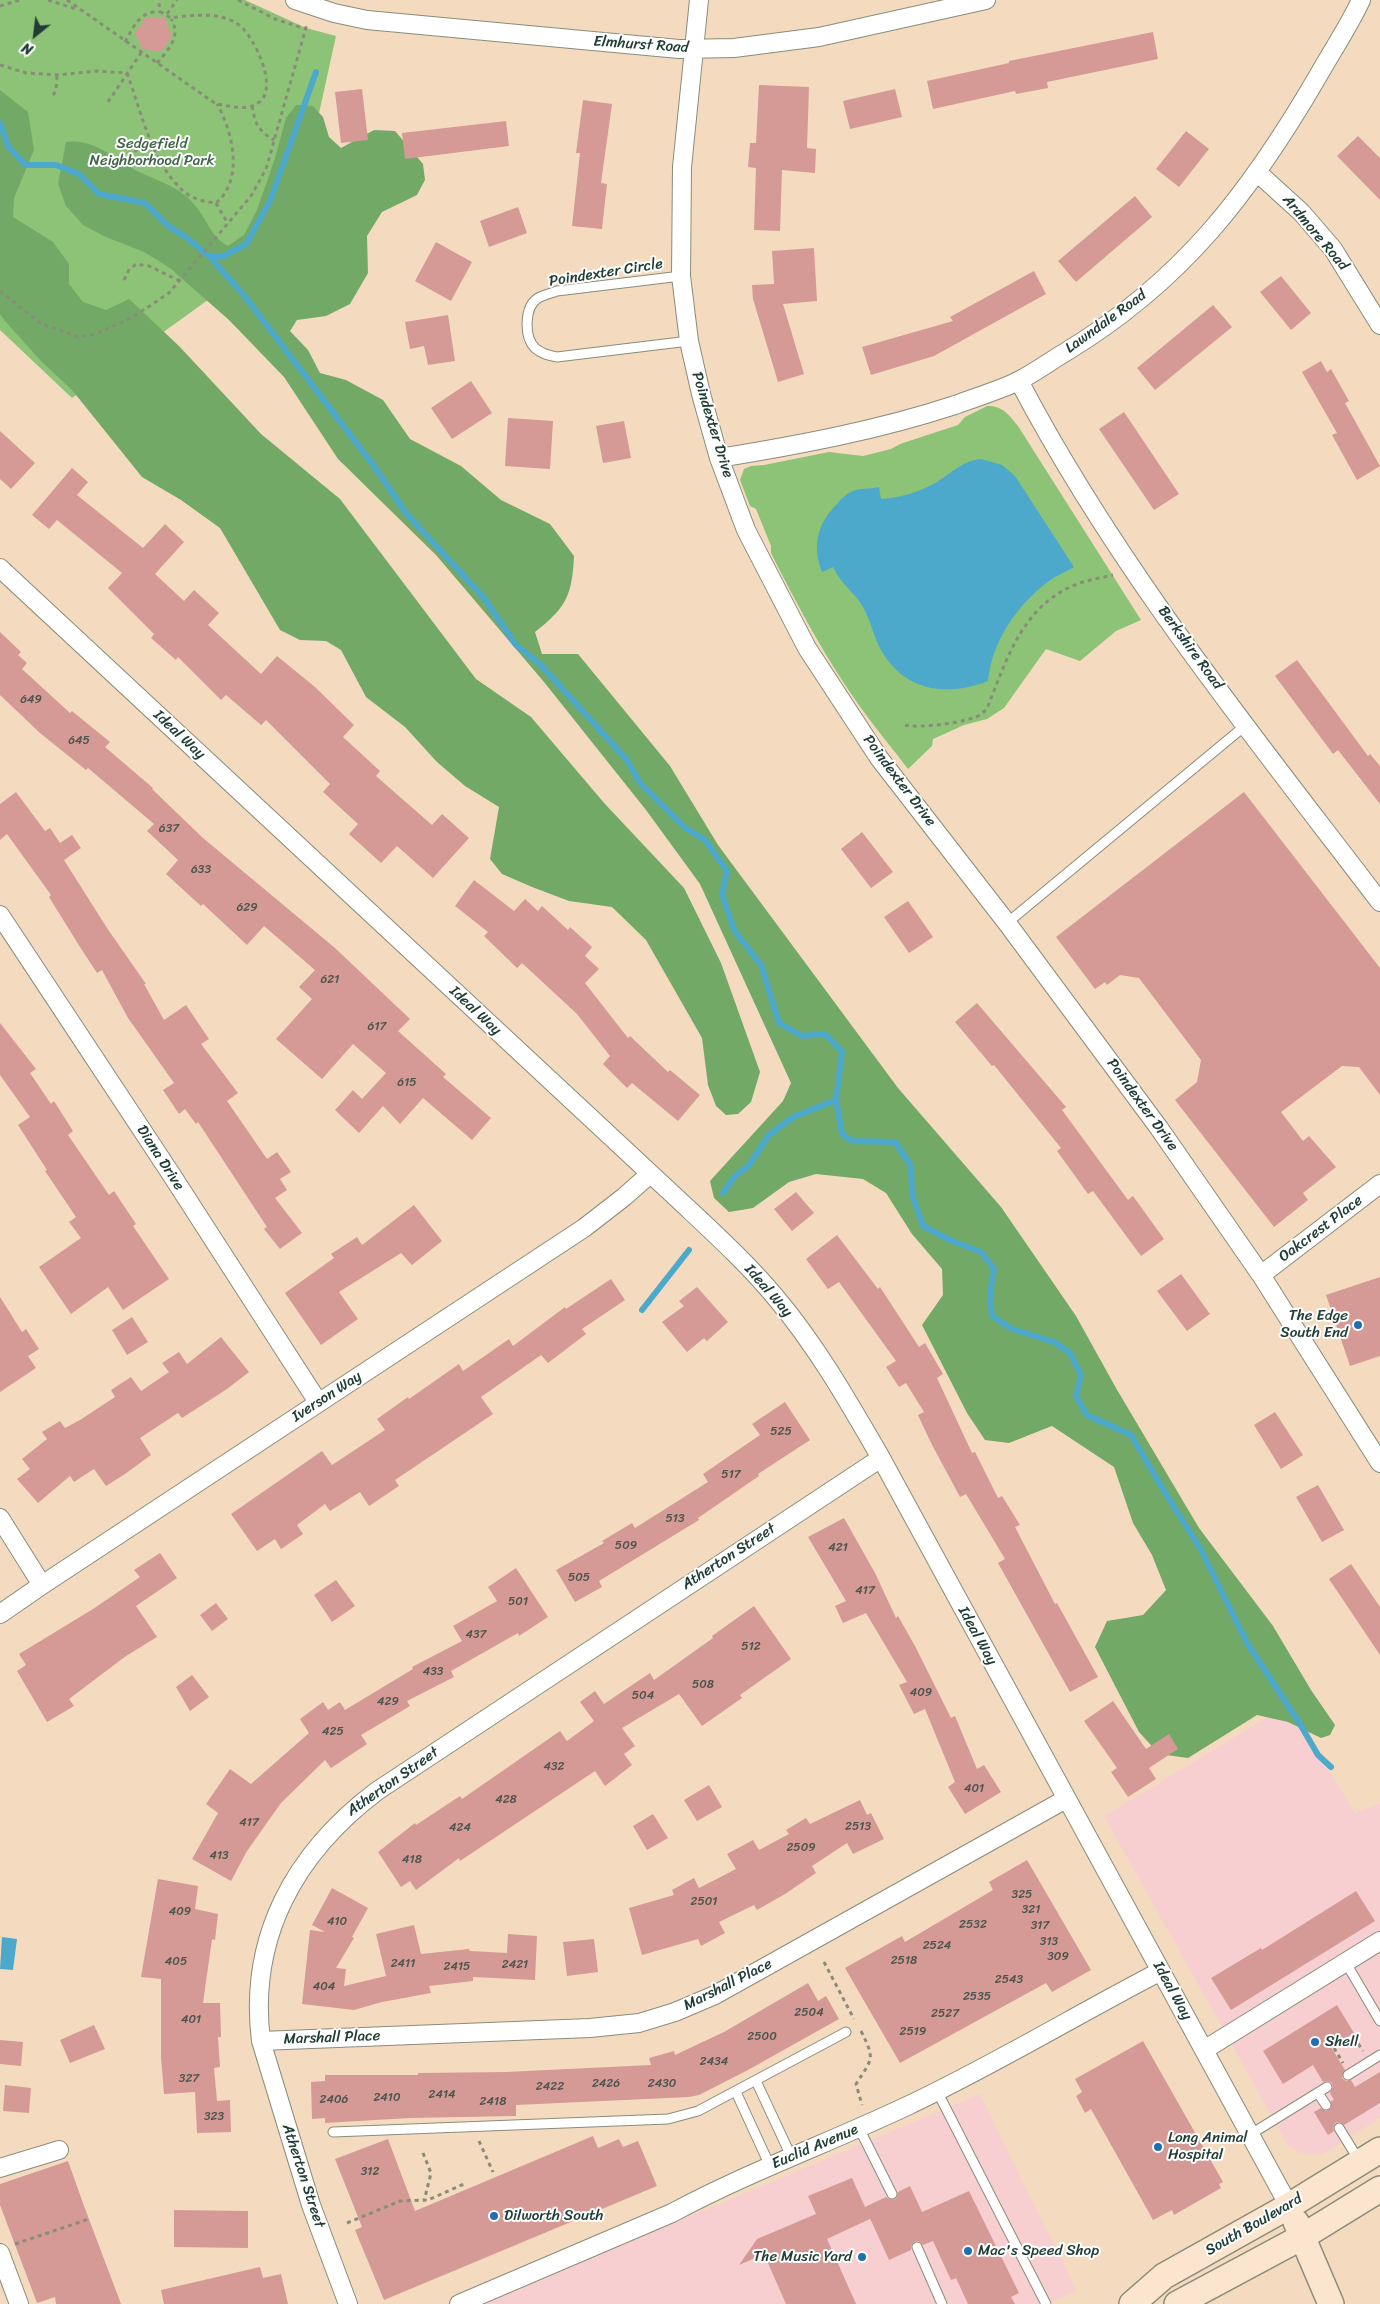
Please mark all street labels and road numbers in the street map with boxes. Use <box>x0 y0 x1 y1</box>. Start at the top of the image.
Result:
street label: Elmhurst Road <box>593 33 689 57</box>
street label: Ardmore Road <box>1278 192 1352 274</box>
street label: Poindexter Circle <box>548 255 664 291</box>
street label: Lawndale Road <box>1062 287 1150 357</box>
street label: Poindexter Drive <box>687 370 737 480</box>
street label: Berkshire Road <box>1154 603 1226 693</box>
street label: Ideal Way <box>149 707 209 763</box>
street label: Poindexter Drive <box>859 732 939 830</box>
street label: Ideal Way <box>445 983 505 1039</box>
street label: Poindexter Drive <box>1102 1055 1182 1155</box>
street label: Diana Drive <box>132 1122 188 1194</box>
street label: Oakcrest Place <box>1276 1192 1366 1266</box>
street label: Ideal Way <box>740 1261 796 1321</box>
street label: Iverson Way <box>289 1368 365 1426</box>
street label: Atherton Street <box>679 1520 779 1594</box>
street label: Ideal Way <box>954 1604 1000 1668</box>
street label: Atherton Street <box>344 1744 442 1820</box>
street label: Marshall Place <box>681 1955 775 2015</box>
street label: Ideal Way <box>1149 1959 1195 2023</box>
street label: Marshall Place <box>283 2027 381 2049</box>
street label: Euclid Avenue <box>769 2121 861 2173</box>
street label: Atherton Street <box>278 2122 328 2230</box>
street label: South Boulevard <box>1202 2190 1306 2260</box>

